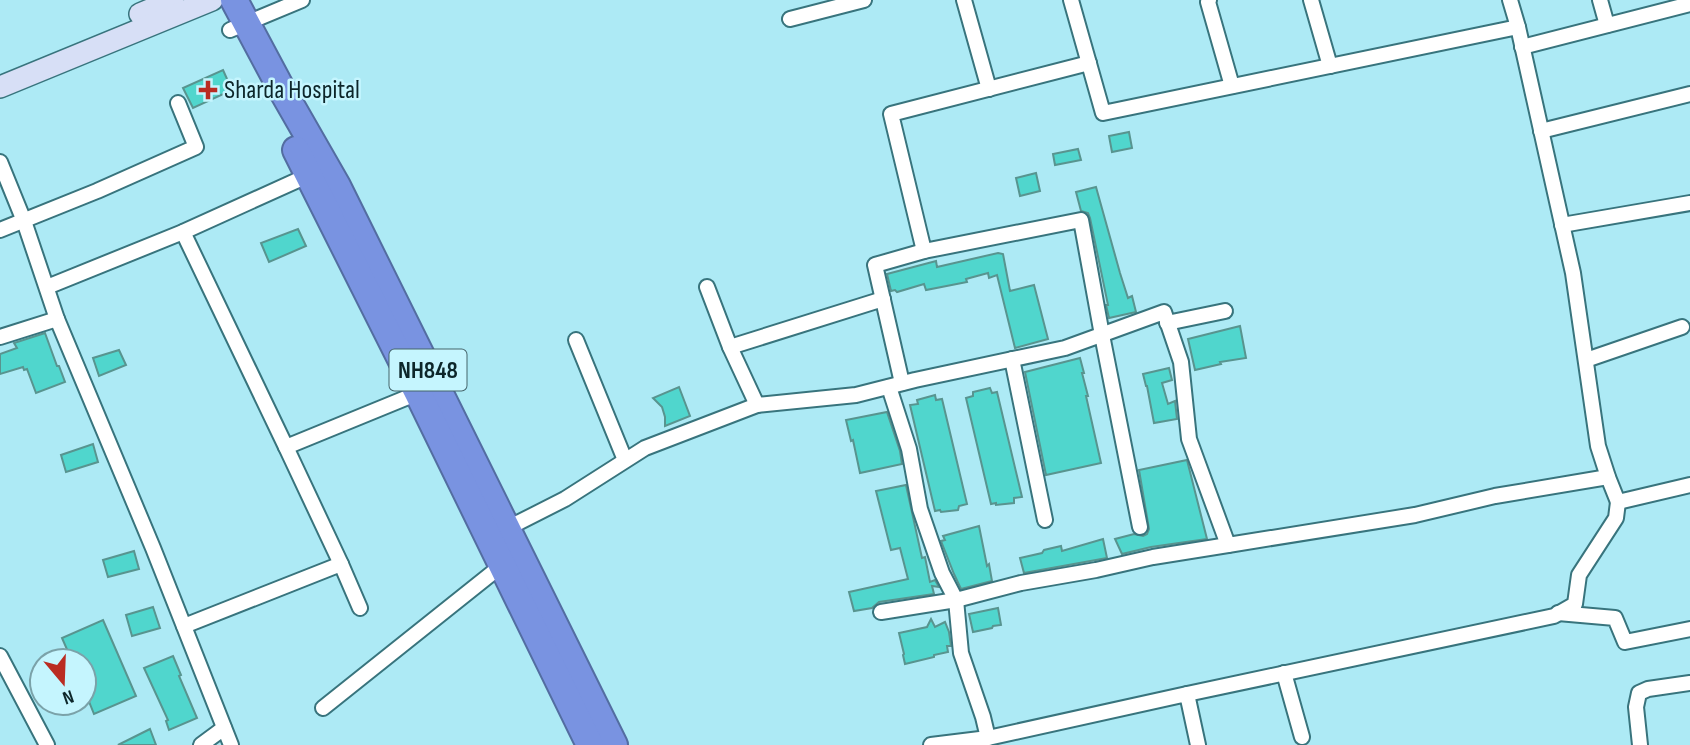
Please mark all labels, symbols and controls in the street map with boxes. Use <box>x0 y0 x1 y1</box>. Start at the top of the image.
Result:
place label: Sharda Hospital <box>224 75 360 106</box>
marker: Sharda Hospital <box>198 80 218 100</box>
road number: NH848 <box>390 349 466 390</box>
north arrow <box>28 647 98 717</box>
text: N <box>60 684 77 709</box>

